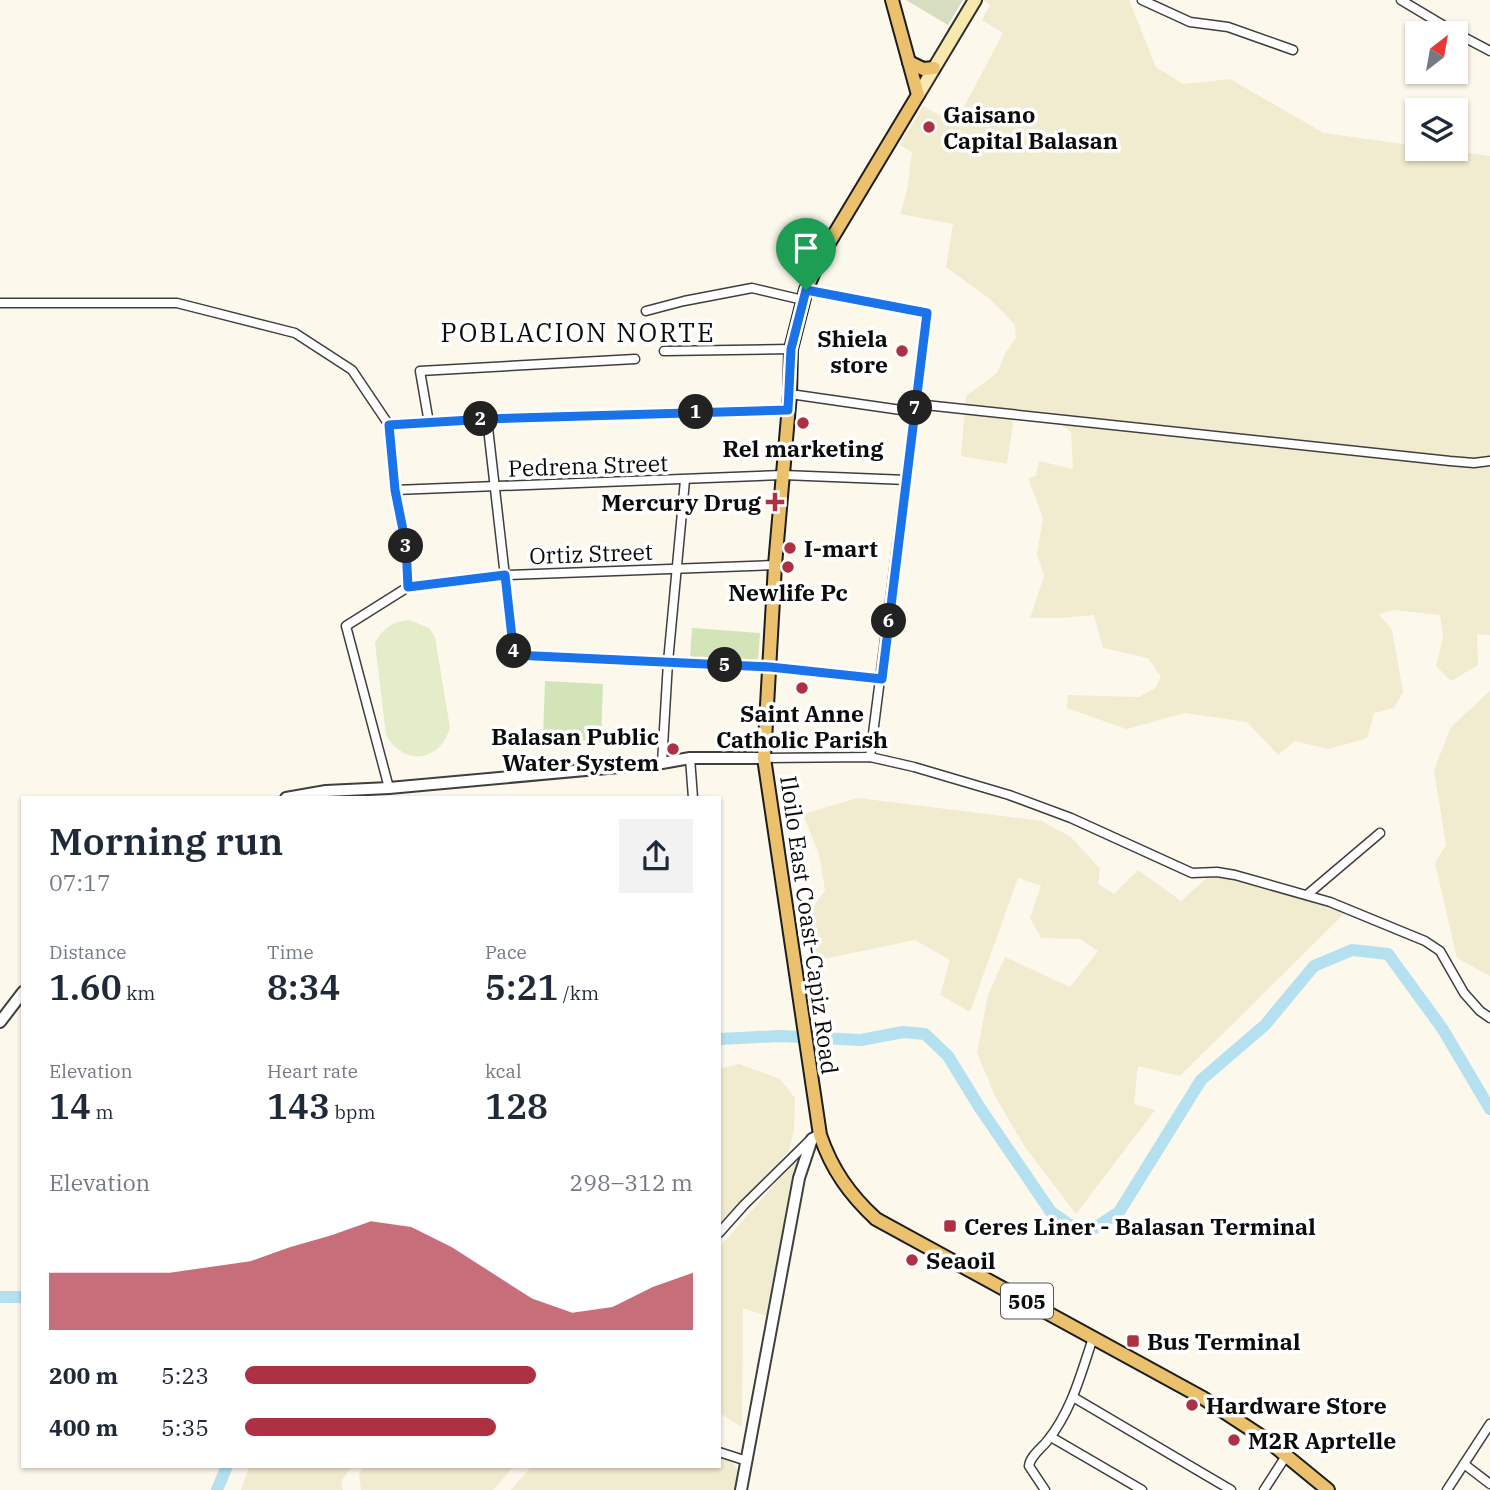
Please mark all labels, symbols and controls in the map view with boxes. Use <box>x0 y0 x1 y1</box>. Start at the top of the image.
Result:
north arrow <box>1405 21 1468 84</box>
map controls <box>1405 21 1468 161</box>
button: layers <box>1405 98 1468 161</box>
place label: Gaisano Capital Balasan <box>943 99 1118 155</box>
marker: Gaisano Capital Balasan <box>921 119 937 135</box>
pin <box>776 218 836 290</box>
icon: arrive <box>787 229 825 267</box>
district label: POBLACION NORTE <box>440 315 716 349</box>
place label: Shiela store <box>817 323 888 379</box>
marker: Shiela store <box>894 343 910 359</box>
pin: 7 <box>898 390 932 426</box>
pin: 1 <box>678 394 714 430</box>
text: 7 <box>909 395 920 419</box>
text: 1 <box>690 399 701 423</box>
pin: 2 <box>463 402 498 436</box>
text: 2 <box>475 406 486 430</box>
marker: Rel marketing <box>795 415 811 431</box>
place label: Rel marketing <box>723 433 884 463</box>
street label: Pedrena Street <box>507 447 669 483</box>
place label: Mercury Drug <box>601 487 762 517</box>
marker: Mercury Drug <box>767 494 783 510</box>
pin: 3 <box>388 528 424 564</box>
text: 3 <box>400 533 411 557</box>
place label: I-mart <box>804 533 878 563</box>
street label: Ortiz Street <box>529 536 653 570</box>
marker: I-mart <box>782 540 798 556</box>
marker: Newlife Pc <box>780 559 796 575</box>
place label: Newlife Pc <box>728 577 848 607</box>
pin: 6 <box>872 604 906 638</box>
text: 6 <box>883 608 894 632</box>
pin: 4 <box>496 634 532 668</box>
text: 4 <box>508 638 519 662</box>
pin: 5 <box>708 648 742 682</box>
text: 5 <box>719 652 730 676</box>
marker: Saint Anne Catholic Parish <box>794 680 810 696</box>
place label: Saint Anne Catholic Parish <box>716 698 888 754</box>
place label: Balasan Public Water System <box>491 721 659 777</box>
marker: Balasan Public Water System <box>665 741 681 757</box>
street label: Iloilo East Coast-Capiz Road <box>774 774 846 1076</box>
text: Morning run <box>49 816 283 865</box>
button: share <box>619 819 693 893</box>
text: 07:17 <box>49 867 111 897</box>
text: Distance <box>49 940 127 964</box>
text: Time <box>267 940 314 964</box>
text: Pace <box>485 940 527 964</box>
text: 1.60 <box>49 964 122 1010</box>
text: 8:34 <box>267 964 340 1010</box>
text: 5:21 <box>485 964 558 1010</box>
text: km <box>122 981 155 1005</box>
text: /km <box>558 981 599 1005</box>
text: Elevation <box>49 1059 133 1083</box>
text: Heart rate <box>267 1059 358 1083</box>
text: kcal <box>485 1059 522 1083</box>
text: 14 <box>49 1083 91 1129</box>
text: 143 <box>267 1083 330 1129</box>
text: 128 <box>485 1083 548 1129</box>
text: m <box>91 1100 114 1124</box>
text: bpm <box>330 1100 376 1124</box>
text: Elevation <box>49 1167 150 1197</box>
text: 298–312 m <box>569 1167 693 1197</box>
place label: Ceres Liner - Balasan Terminal <box>964 1211 1316 1241</box>
marker: Ceres Liner - Balasan Terminal <box>942 1218 958 1234</box>
place label: Seaoil <box>926 1245 995 1275</box>
marker: Seaoil <box>904 1252 920 1268</box>
road number: 505 <box>1001 1284 1053 1318</box>
place label: Bus Terminal <box>1147 1326 1300 1356</box>
marker: Bus Terminal <box>1125 1333 1141 1349</box>
text: 200 m <box>49 1360 118 1390</box>
text: 5:23 <box>161 1360 209 1390</box>
place label: Hardware Store <box>1206 1390 1387 1420</box>
marker: Hardware Store <box>1184 1397 1200 1413</box>
text: 400 m <box>49 1412 118 1442</box>
text: 5:35 <box>161 1412 209 1442</box>
place label: M2R Aprtelle <box>1248 1425 1396 1455</box>
marker: M2R Aprtelle <box>1226 1432 1242 1448</box>

